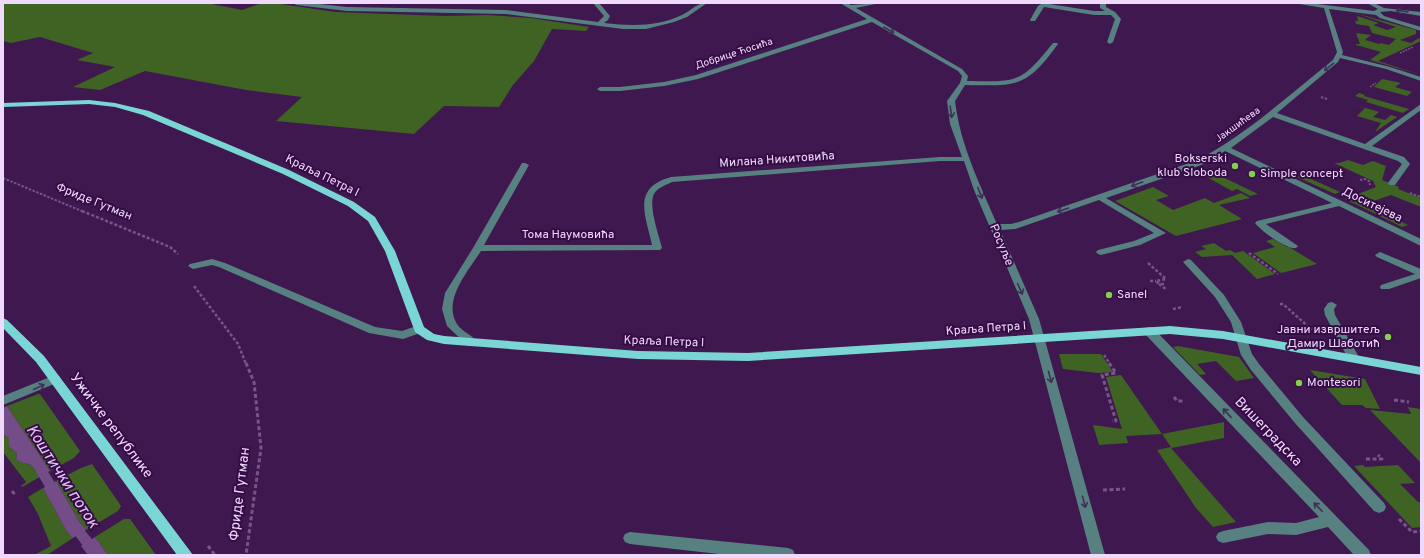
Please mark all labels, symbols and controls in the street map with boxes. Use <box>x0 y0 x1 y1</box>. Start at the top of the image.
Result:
one-way arrow <box>1396 7 1409 15</box>
one-way arrow <box>883 27 895 35</box>
street label: Добрице Ћосића <box>694 35 774 73</box>
one-way arrow <box>1324 63 1334 72</box>
street label: Јакшићева <box>1213 104 1263 146</box>
one-way arrow <box>947 105 955 118</box>
street label: Милана Никитовића <box>719 148 835 172</box>
street label: Краља Петра I <box>282 151 362 201</box>
place label: Bokserski klub Sloboda <box>1157 151 1227 181</box>
marker: Bokserski klub Sloboda <box>1230 161 1240 171</box>
place label: Simple concept <box>1260 166 1343 182</box>
marker: Simple concept <box>1247 169 1257 179</box>
street label: Фриде Гутман <box>54 179 134 225</box>
one-way arrow <box>1131 180 1143 188</box>
street label: Доситејева <box>1339 184 1405 226</box>
one-way arrow <box>976 187 984 199</box>
one-way arrow <box>1056 207 1069 214</box>
street label: Росуље <box>985 222 1017 268</box>
street label: Тома Наумовића <box>522 227 614 243</box>
one-way arrow <box>1017 282 1025 294</box>
place label: Sanel <box>1117 287 1147 303</box>
marker: Sanel <box>1104 290 1114 300</box>
street label: Краља Петра I <box>945 318 1027 340</box>
place label: Јавни извршитељ Дамир Шаботић <box>1277 322 1380 352</box>
marker: Јавни извршитељ Дамир Шаботић <box>1383 332 1393 342</box>
street label: Краља Петра I <box>623 333 705 351</box>
street label: Ужичке републике <box>66 370 156 482</box>
one-way arrow <box>1047 370 1054 383</box>
place label: Montesori <box>1307 375 1360 391</box>
marker: Montesori <box>1294 378 1304 388</box>
one-way arrow <box>32 383 44 390</box>
street label: Вишеградска <box>1231 394 1305 470</box>
one-way arrow <box>1223 408 1232 418</box>
water label: Коштички поток <box>21 421 103 533</box>
street label: Фриде Гутман <box>226 446 254 542</box>
one-way arrow <box>1081 495 1088 508</box>
one-way arrow <box>1313 502 1323 512</box>

